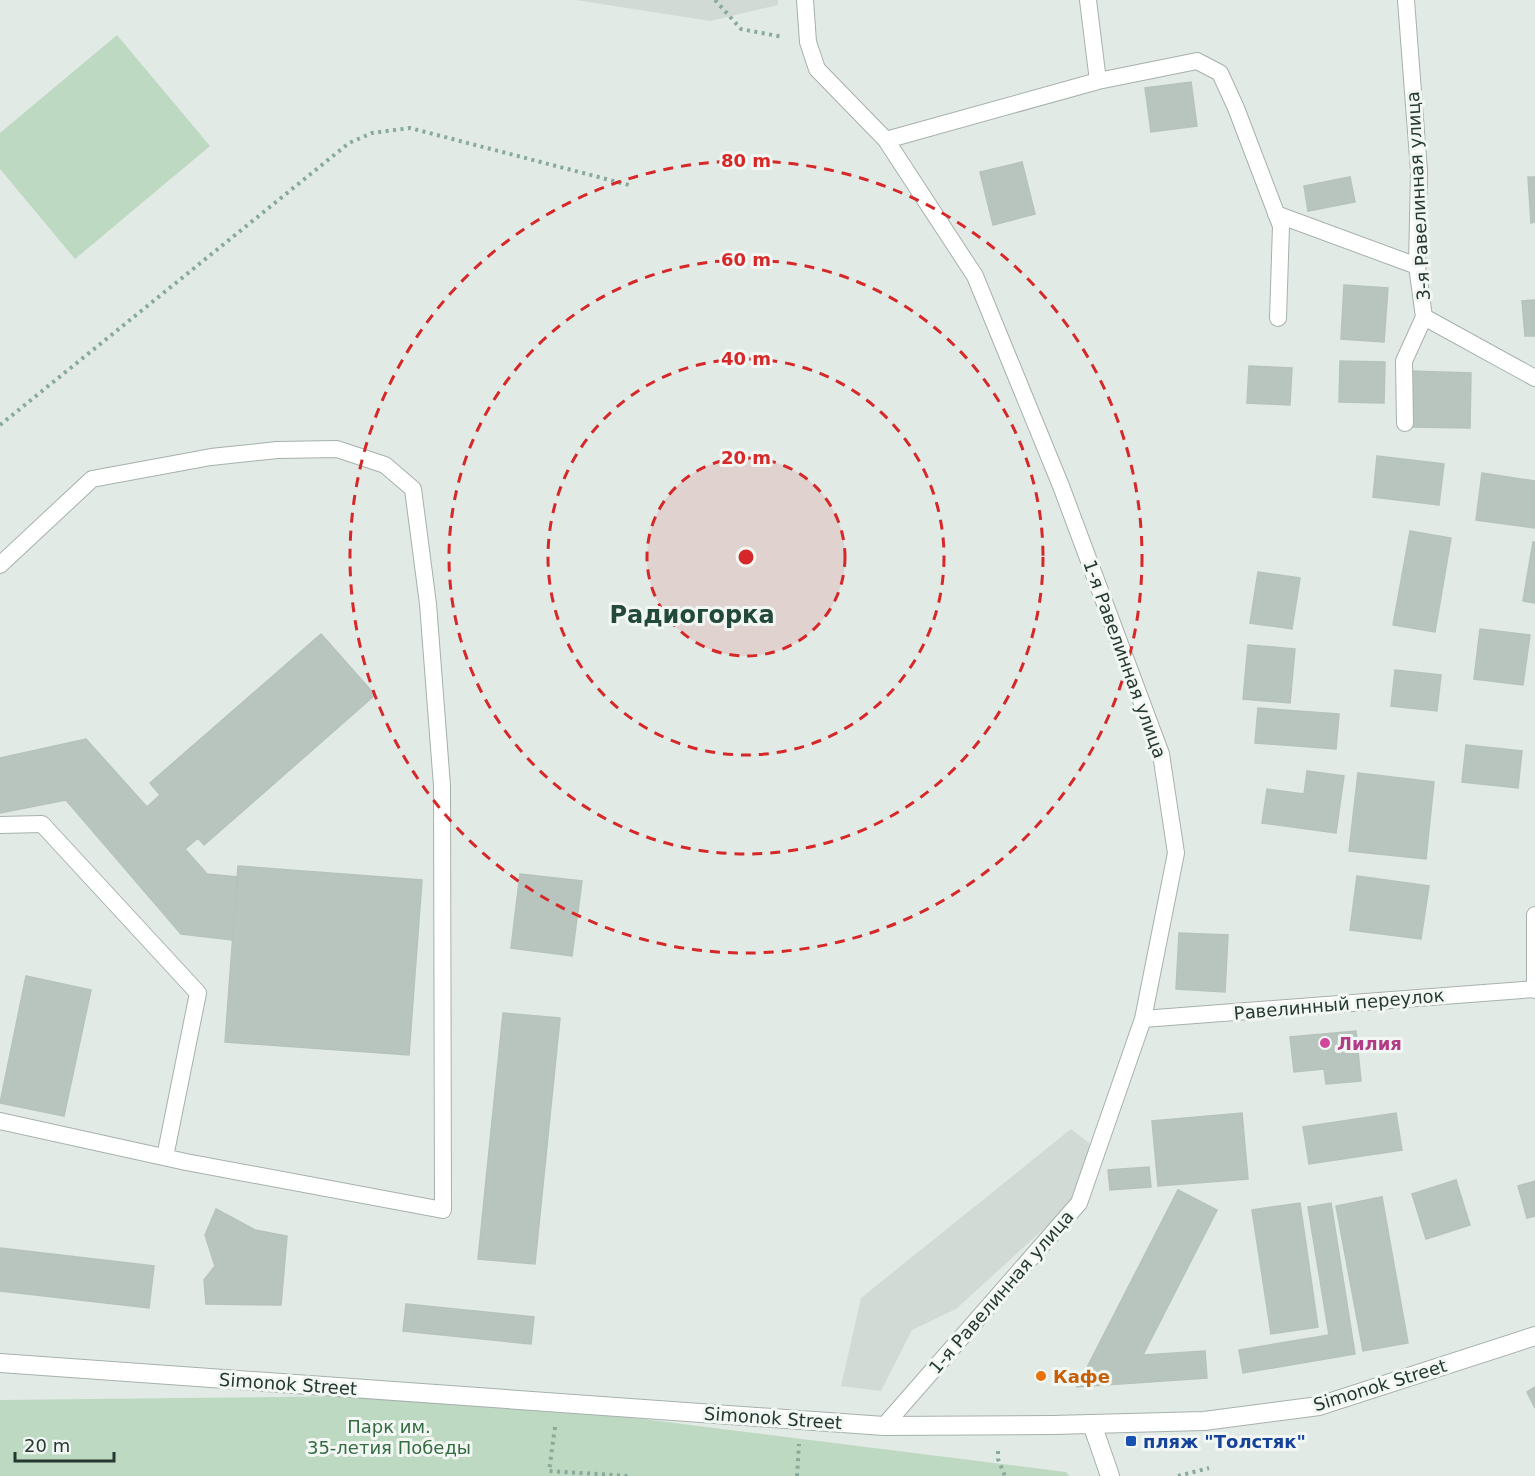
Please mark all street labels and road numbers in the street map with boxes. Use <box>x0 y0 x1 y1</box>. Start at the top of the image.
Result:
street label: 3-я Равелинная улица <box>1402 91 1434 301</box>
street label: 1-я Равелинная улица <box>1079 557 1171 761</box>
street label: Равелинный переулок <box>1233 984 1445 1024</box>
street label: 1-я Равелинная улица <box>924 1206 1078 1378</box>
street label: Simonok Street <box>1311 1355 1449 1415</box>
street label: Simonok Street <box>218 1369 358 1399</box>
street label: Simonok Street <box>703 1403 843 1433</box>

